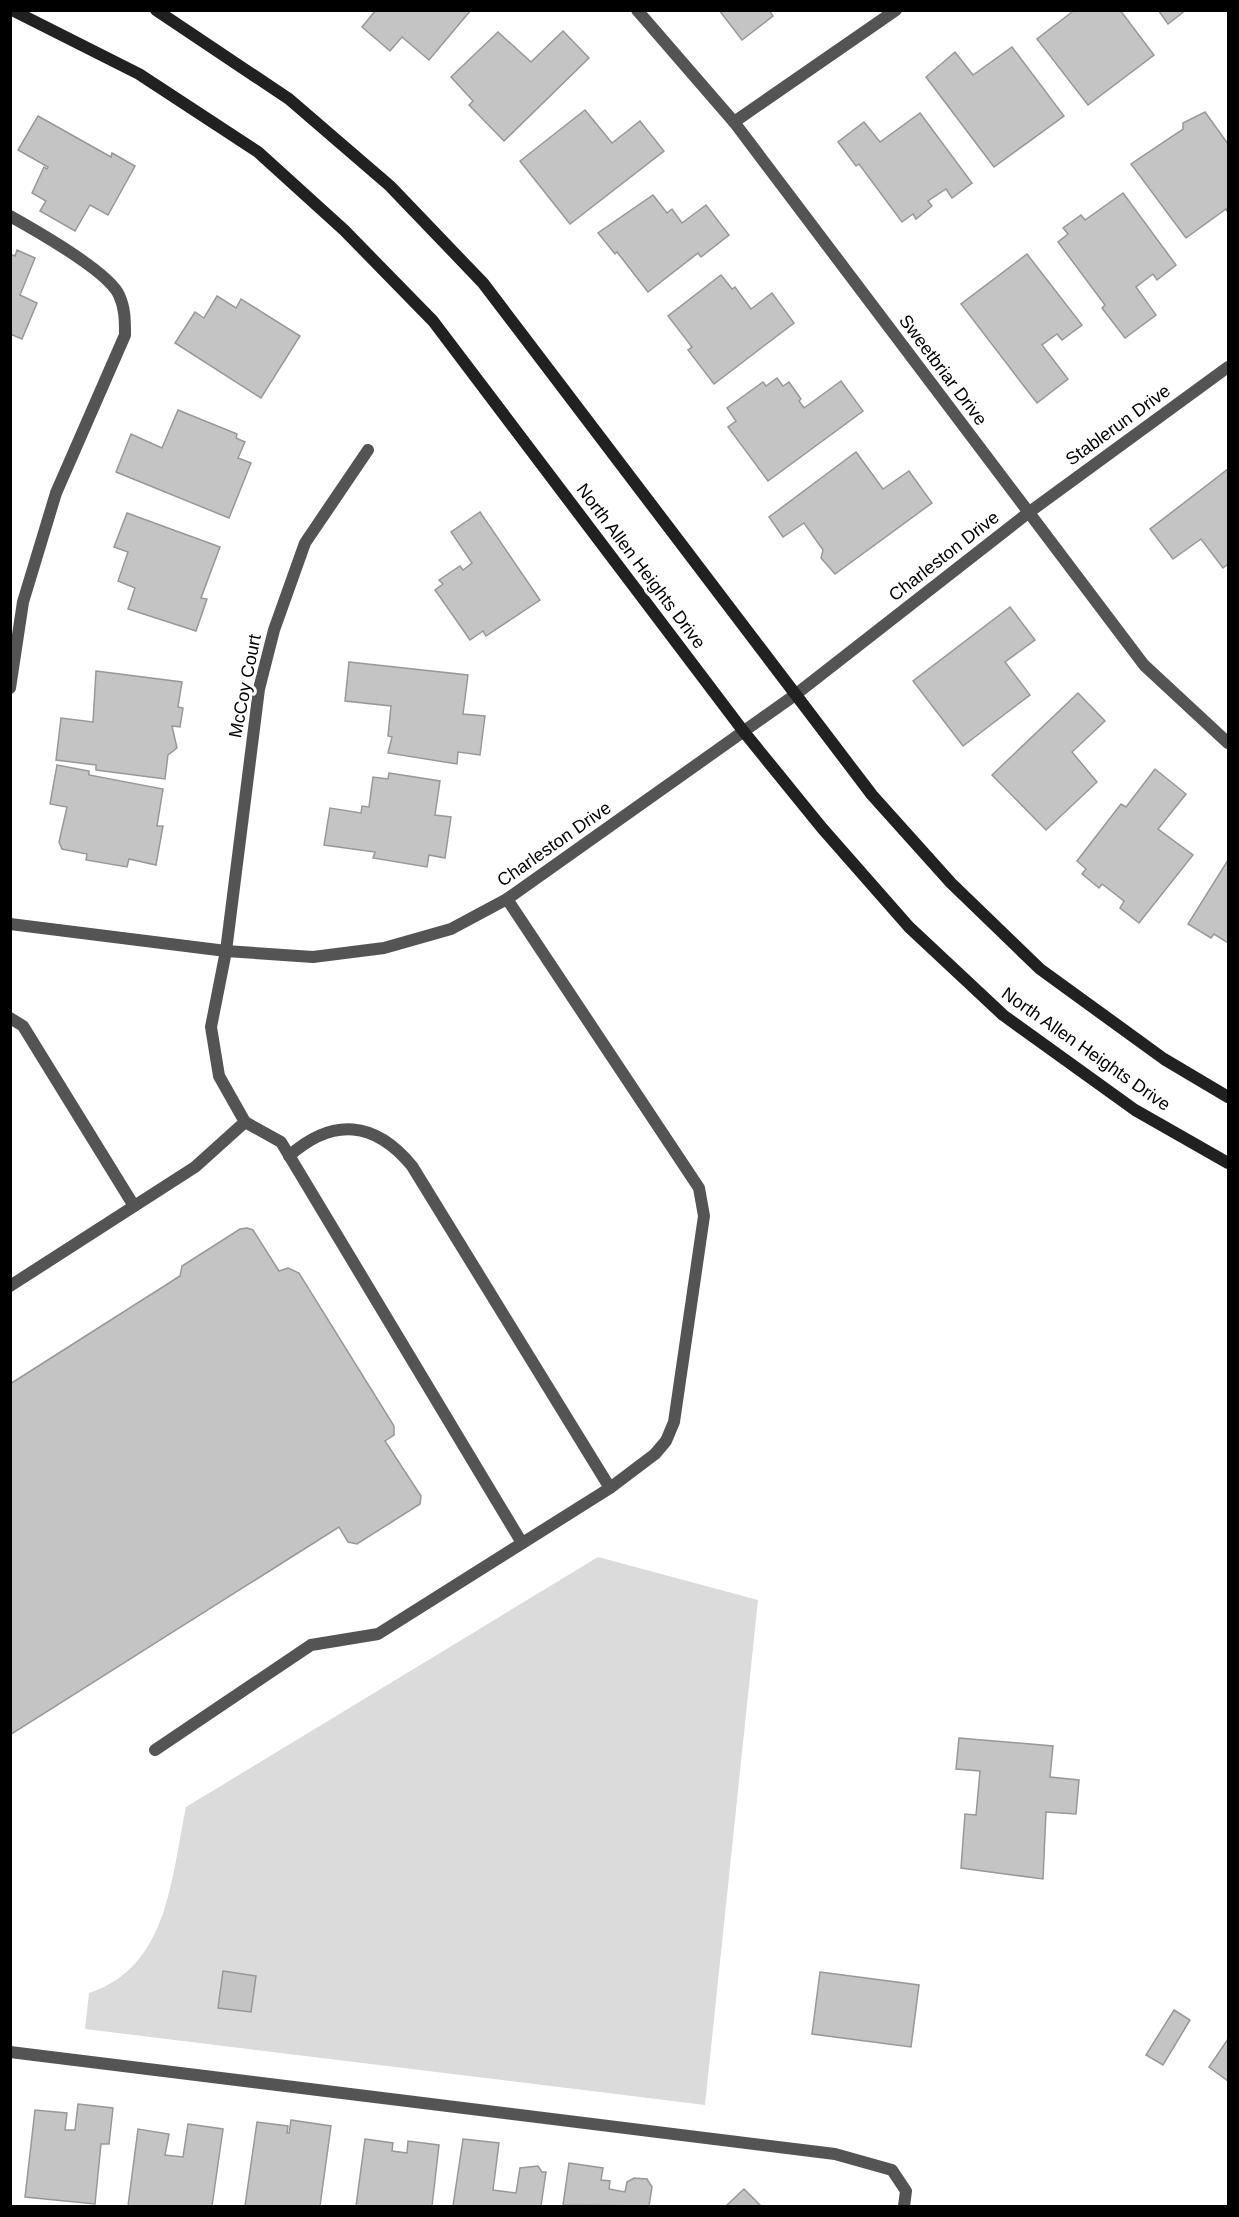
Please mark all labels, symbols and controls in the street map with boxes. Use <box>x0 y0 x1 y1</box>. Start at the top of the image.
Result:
street label: Sweetbriar Drive <box>895 311 991 429</box>
street label: Stablerun Drive <box>1062 380 1174 470</box>
street label: North Allen Heights Drive <box>573 480 709 652</box>
street label: Charleston Drive <box>885 507 1003 605</box>
street label: McCoy Court <box>225 633 265 739</box>
street label: Charleston Drive <box>493 797 615 891</box>
street label: North Allen Heights Drive <box>998 983 1174 1115</box>

